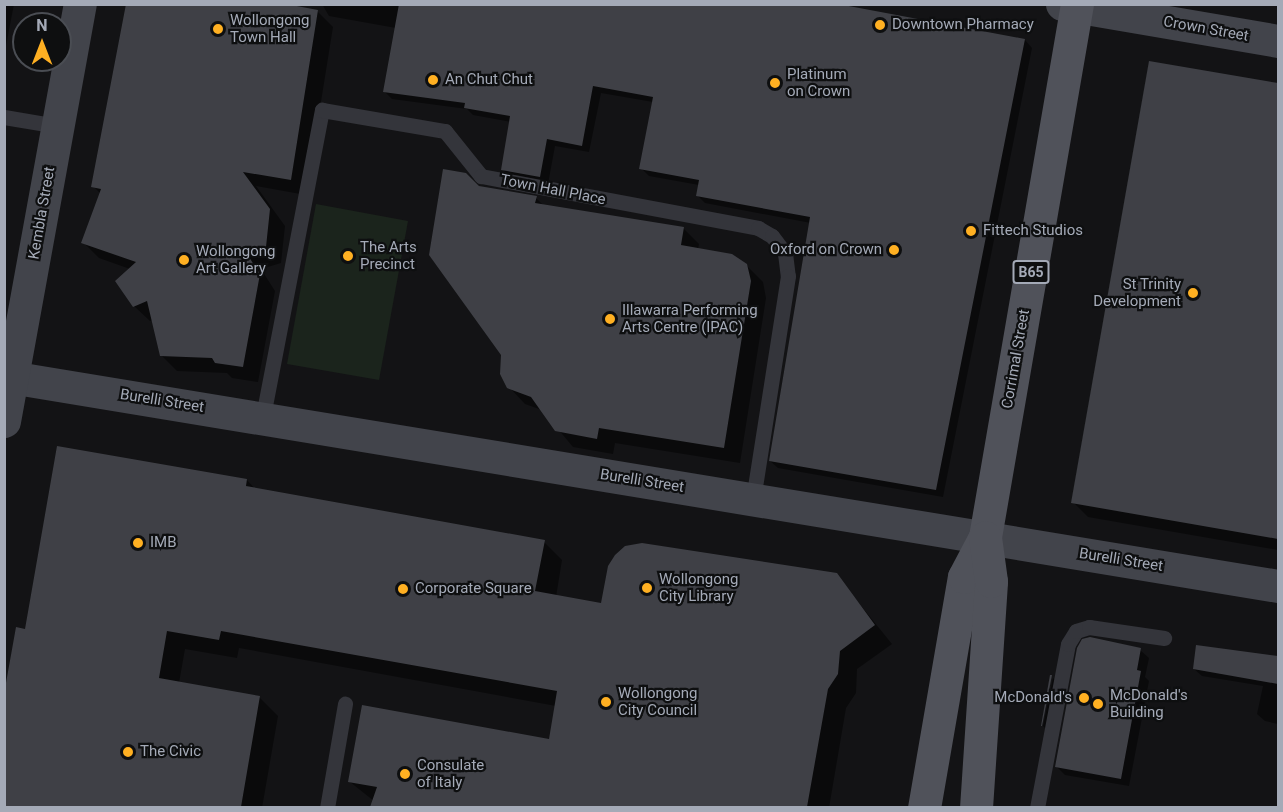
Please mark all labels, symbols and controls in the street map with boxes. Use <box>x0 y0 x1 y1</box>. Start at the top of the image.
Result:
place label: Wollongong Town Hall <box>230 11 309 46</box>
north arrow <box>12 12 72 72</box>
street label: Crown Street <box>1162 13 1250 45</box>
text: N <box>36 16 48 35</box>
place label: Downtown Pharmacy <box>892 16 1034 34</box>
marker: Downtown Pharmacy <box>873 18 887 32</box>
marker: Wollongong Town Hall <box>211 22 225 36</box>
place label: Platinum on Crown <box>787 65 850 100</box>
place label: An Chut Chut <box>445 71 533 89</box>
marker: An Chut Chut <box>426 73 440 87</box>
marker: Platinum on Crown <box>768 76 782 90</box>
street label: Kembla Street <box>25 165 59 261</box>
street label: Town Hall Place <box>499 171 607 209</box>
place label: Fittech Studios <box>983 222 1083 240</box>
marker: Fittech Studios <box>964 224 978 238</box>
place label: The Arts Precinct <box>360 238 417 273</box>
place label: Oxford on Crown <box>770 241 882 259</box>
place label: Wollongong Art Gallery <box>196 242 275 277</box>
marker: Oxford on Crown <box>887 243 901 257</box>
marker: The Arts Precinct <box>341 249 355 263</box>
marker: Wollongong Art Gallery <box>177 253 191 267</box>
road number: B65 <box>1012 261 1050 283</box>
place label: St Trinity Development <box>1093 275 1181 310</box>
marker: St Trinity Development <box>1186 286 1200 300</box>
place label: Illawarra Performing Arts Centre (IPAC) <box>622 301 758 336</box>
street label: Corrimal Street <box>998 308 1034 410</box>
marker: Illawarra Performing Arts Centre (IPAC) <box>603 312 617 326</box>
street label: Burelli Street <box>119 385 205 417</box>
street label: Burelli Street <box>599 465 685 497</box>
place label: IMB <box>150 534 177 552</box>
marker: IMB <box>131 536 145 550</box>
street label: Burelli Street <box>1078 544 1164 576</box>
place label: Wollongong City Library <box>659 570 738 605</box>
place label: Corporate Square <box>415 580 532 598</box>
marker: Wollongong City Library <box>640 581 654 595</box>
marker: Corporate Square <box>396 582 410 596</box>
place label: Wollongong City Council <box>618 684 697 719</box>
place label: McDonald's Building <box>1110 686 1188 721</box>
place label: McDonald's <box>994 689 1072 707</box>
marker: McDonald's <box>1077 691 1091 705</box>
marker: Wollongong City Council <box>599 695 613 709</box>
marker: McDonald's Building <box>1091 697 1105 711</box>
place label: The Civic <box>140 743 201 761</box>
marker: The Civic <box>121 745 135 759</box>
place label: Consulate of Italy <box>417 756 484 791</box>
marker: Consulate of Italy <box>398 767 412 781</box>

